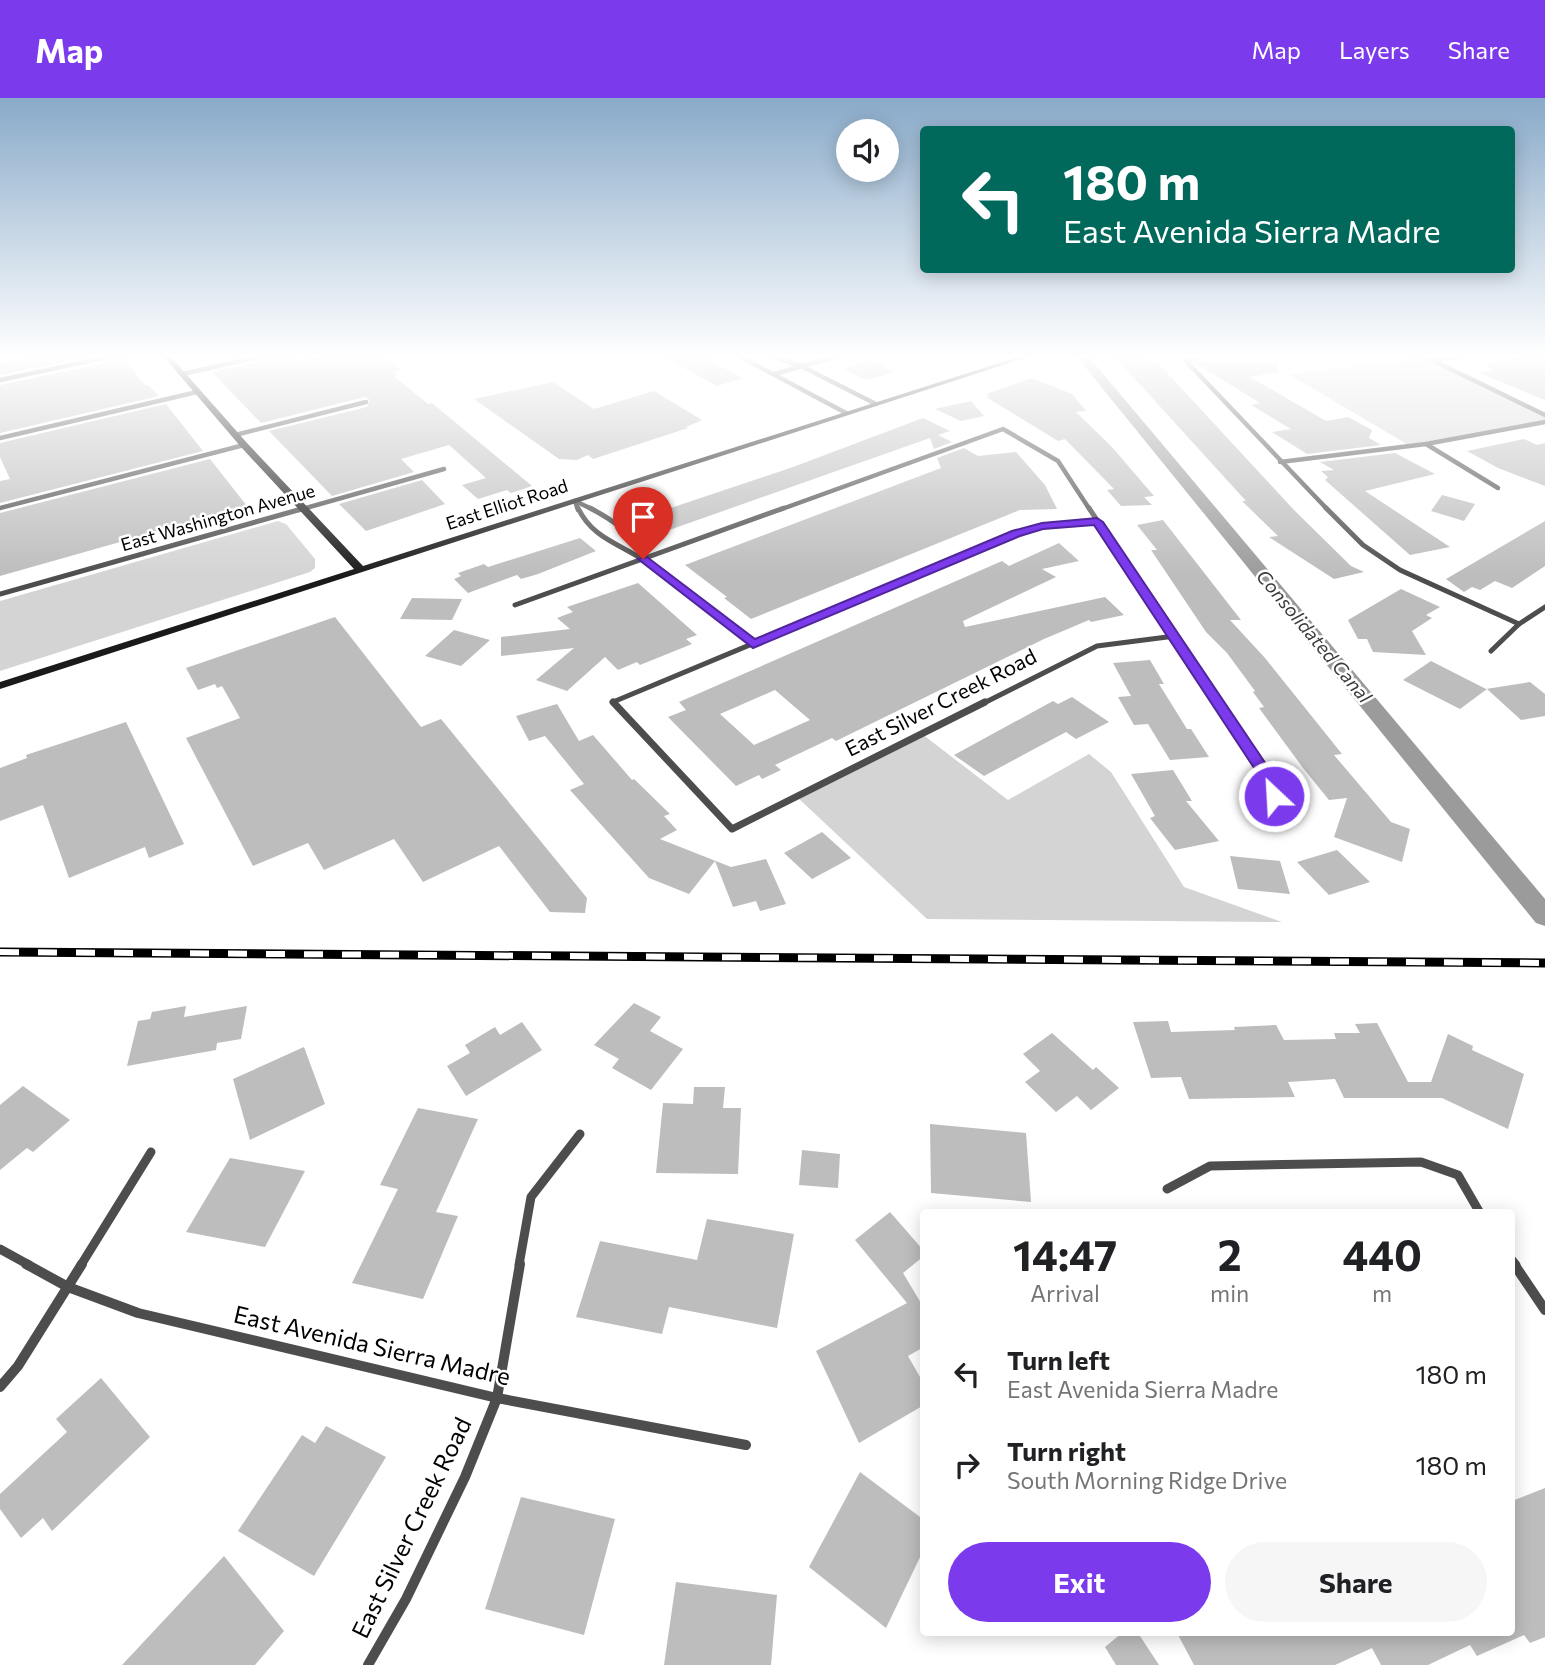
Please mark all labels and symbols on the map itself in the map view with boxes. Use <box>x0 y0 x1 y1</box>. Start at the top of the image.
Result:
street label: East Elliot Road <box>443 474 570 534</box>
street label: East Washington Avenue <box>118 479 317 555</box>
pin <box>613 487 673 559</box>
water label: Consolidated Canal <box>1252 564 1378 708</box>
street label: East Silver Creek Road <box>840 643 1040 761</box>
position arrow <box>1237 759 1311 833</box>
street label: East Avenida Sierra Madre <box>231 1299 514 1391</box>
street label: East Silver Creek Road <box>345 1412 477 1642</box>

